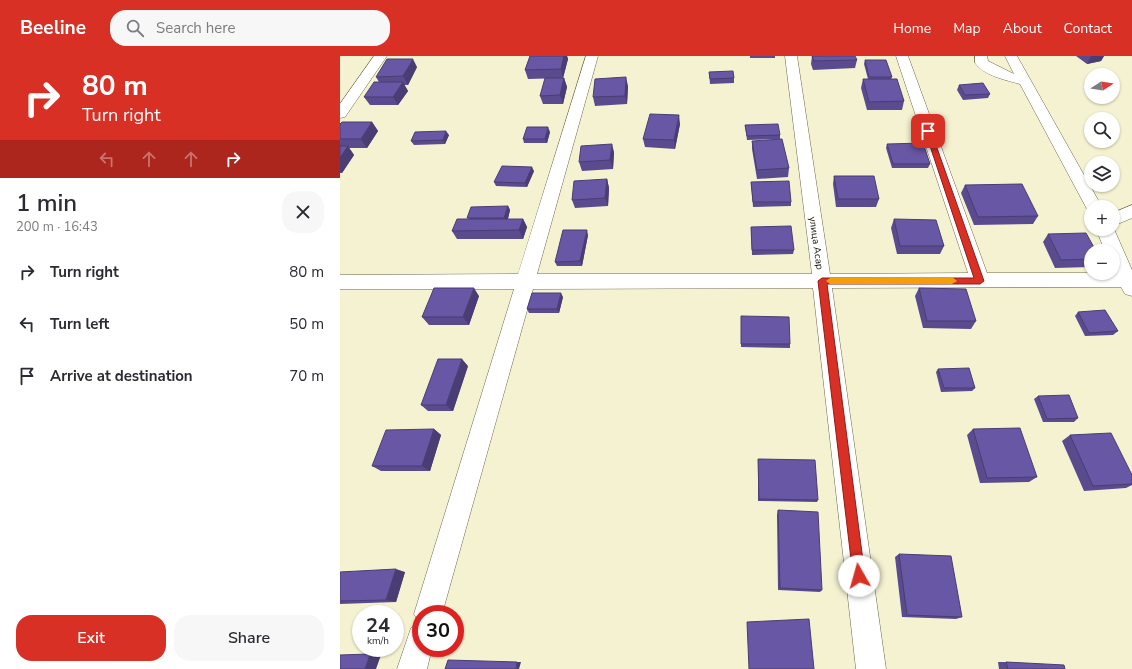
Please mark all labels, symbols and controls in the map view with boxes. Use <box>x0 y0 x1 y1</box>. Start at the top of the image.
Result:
search box <box>110 10 390 46</box>
text: Beeline <box>20 15 86 41</box>
icon: search <box>124 17 146 39</box>
text: Search here <box>156 18 236 38</box>
text: Home <box>893 19 931 38</box>
text: Map <box>953 19 981 38</box>
text: About <box>1003 19 1042 38</box>
text: Contact <box>1064 19 1112 38</box>
text: 80 m <box>82 67 148 105</box>
north arrow <box>1084 68 1120 104</box>
map controls <box>1084 68 1120 280</box>
icon: right <box>16 72 68 124</box>
text: Turn right <box>82 103 161 127</box>
button: search <box>1084 112 1120 148</box>
pin <box>911 114 945 148</box>
icon: arrive <box>917 120 939 142</box>
icon: left <box>96 148 118 170</box>
icon: ahead <box>138 148 160 170</box>
icon: ahead <box>180 148 202 170</box>
icon: right <box>222 148 244 170</box>
button: layers <box>1084 156 1120 192</box>
text: 1 min <box>16 187 77 219</box>
button: close <box>282 191 324 233</box>
button: + <box>1084 200 1120 236</box>
street label: улица Асар <box>805 216 827 271</box>
text: 200 m · 16:43 <box>16 218 98 236</box>
button: − <box>1084 244 1120 280</box>
icon: right <box>16 261 38 283</box>
text: Turn right <box>50 262 119 282</box>
text: 80 m <box>289 262 324 282</box>
icon: left <box>16 313 38 335</box>
text: Turn left <box>50 314 109 334</box>
text: 50 m <box>289 314 324 334</box>
icon: arrive <box>16 365 38 387</box>
text: Arrive at destination <box>50 366 193 386</box>
text: 70 m <box>289 366 324 386</box>
position arrow <box>838 555 880 597</box>
speed limit sign: 30 <box>412 605 464 657</box>
text: 24 <box>366 612 390 639</box>
button: Exit <box>16 615 166 661</box>
button: Share <box>174 615 324 661</box>
text: km/h <box>367 634 389 648</box>

